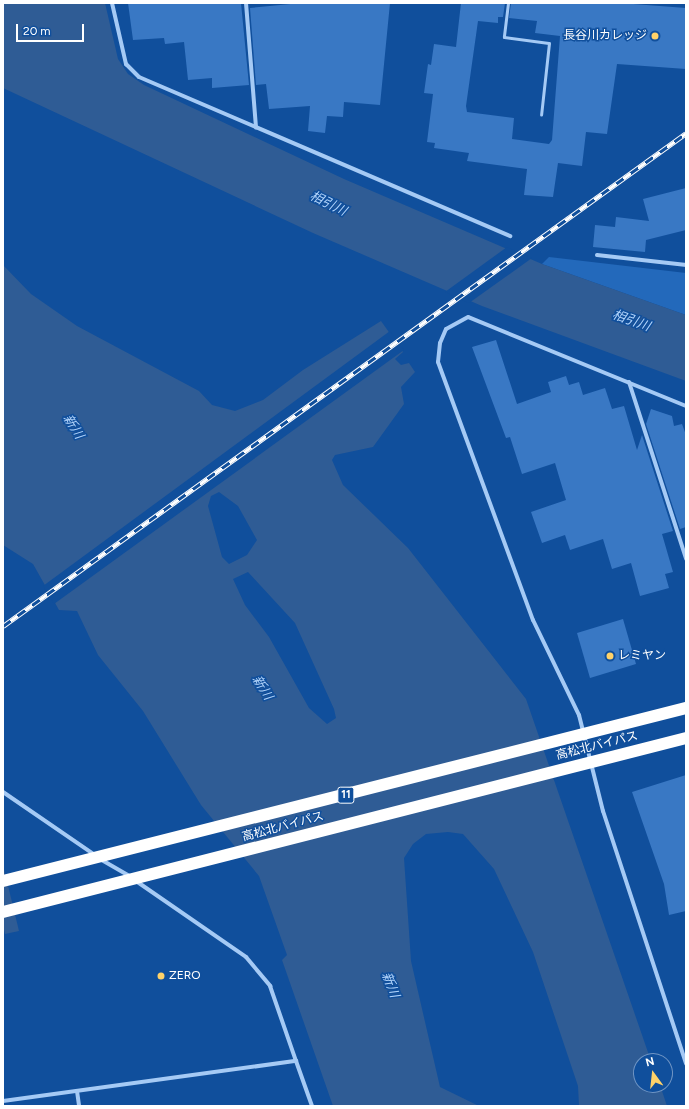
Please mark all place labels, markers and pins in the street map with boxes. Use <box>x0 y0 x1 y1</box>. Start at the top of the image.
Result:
place label: 長谷川カレッジ <box>563 29 647 43</box>
marker: 長谷川カレッジ <box>650 31 660 41</box>
place label: レミヤン <box>618 649 666 663</box>
marker: レミヤン <box>605 651 615 661</box>
place label: ZERO <box>169 969 201 983</box>
marker: ZERO <box>156 971 166 981</box>

